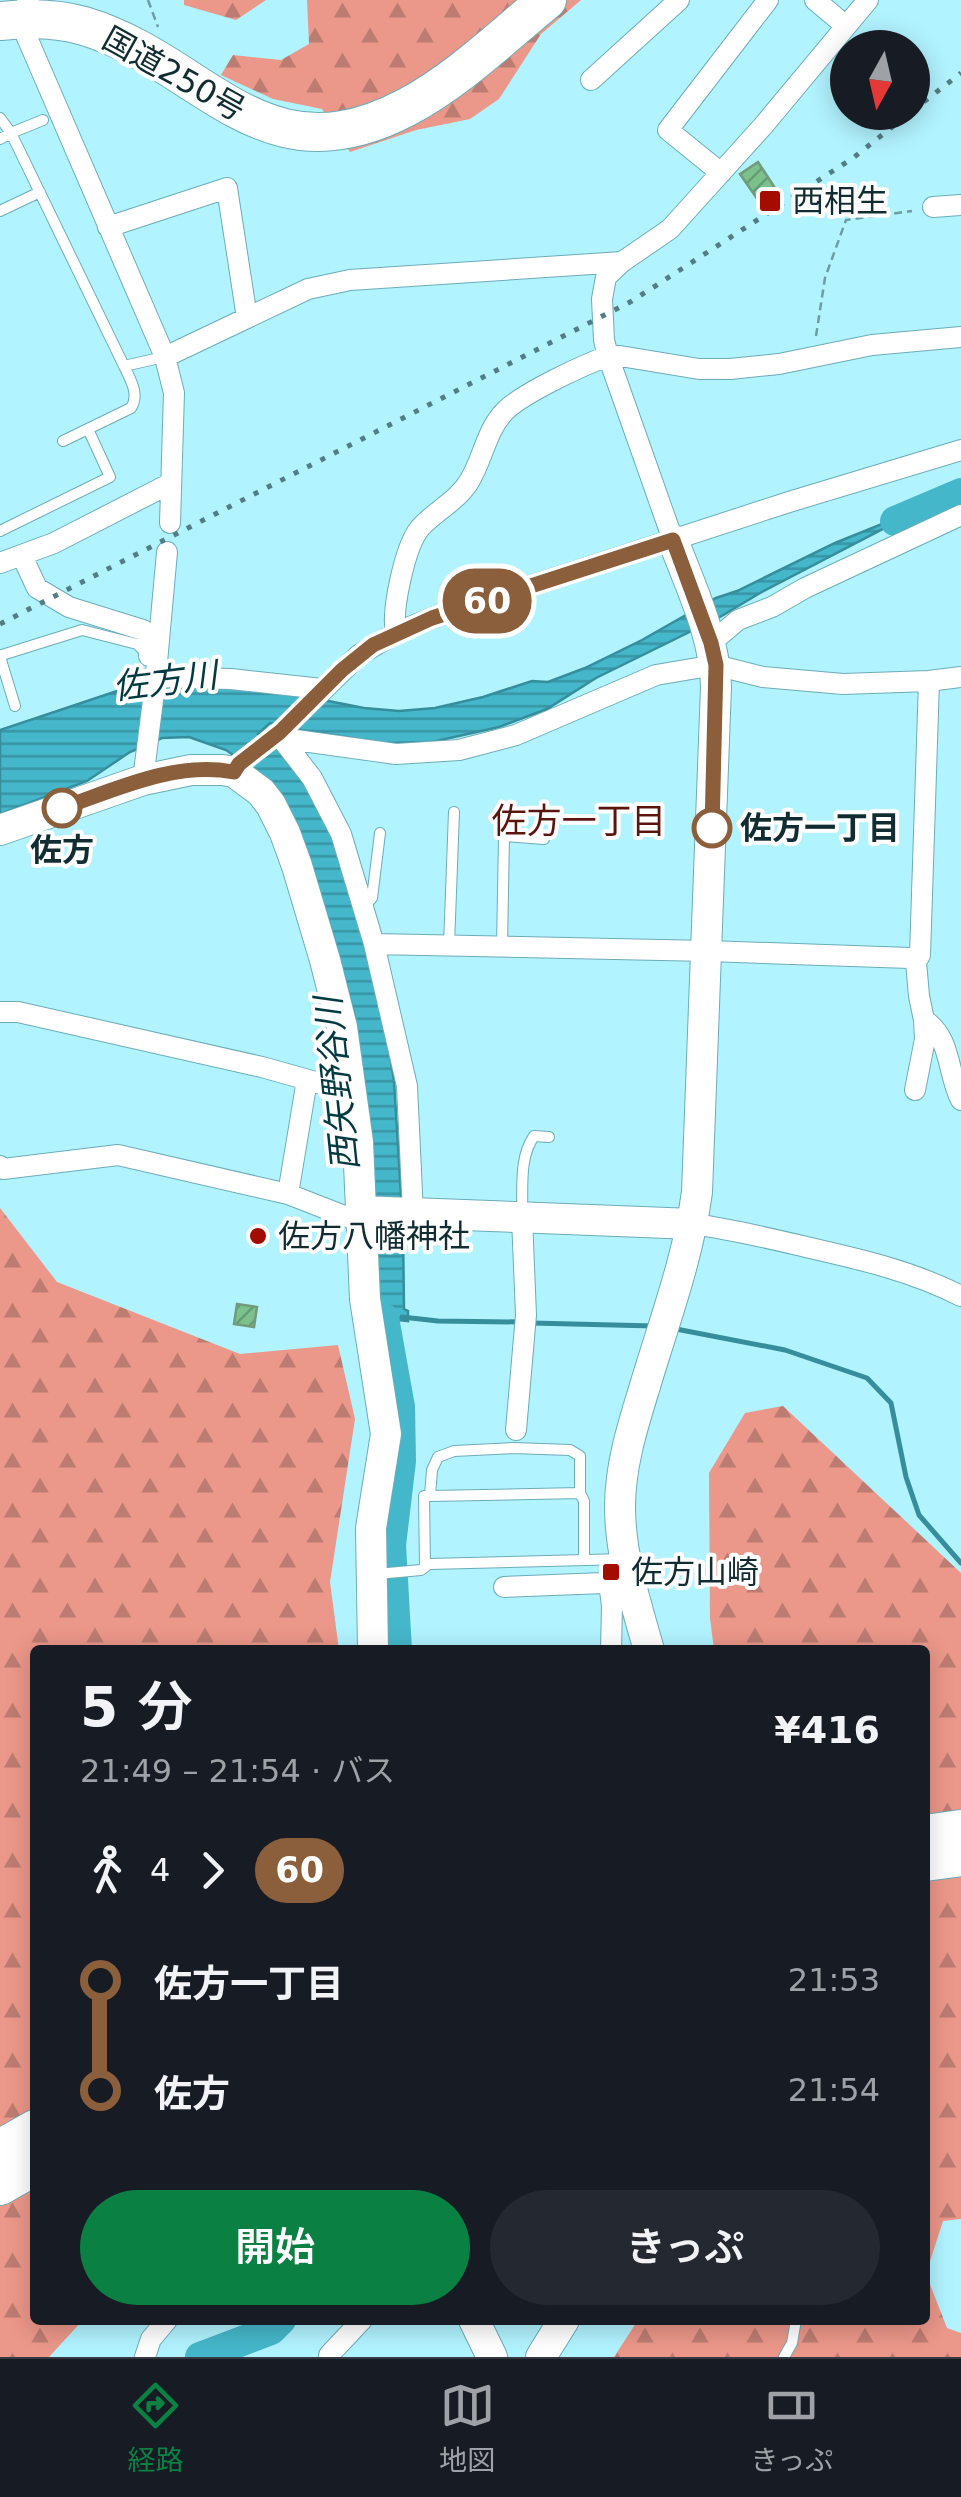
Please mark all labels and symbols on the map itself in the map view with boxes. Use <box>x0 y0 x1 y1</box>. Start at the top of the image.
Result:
street label: 国道250号 <box>96 19 252 129</box>
north arrow <box>830 30 930 130</box>
place label: 西相生 <box>792 182 888 220</box>
marker: 西相生 <box>757 188 783 214</box>
line badge: 60 <box>442 568 532 634</box>
water label: 佐方川 <box>110 654 224 707</box>
marker: 佐方 <box>43 789 81 827</box>
district label: 佐方一丁目 <box>491 801 667 841</box>
marker: 佐方一丁目 <box>693 809 731 847</box>
place label: 佐方一丁目 <box>740 809 900 847</box>
place label: 佐方 <box>30 831 94 869</box>
water label: 西矢野谷川 <box>308 991 366 1173</box>
place label: 佐方八幡神社 <box>278 1217 470 1255</box>
marker: 佐方八幡神社 <box>247 1225 269 1247</box>
place label: 佐方山崎 <box>631 1553 759 1591</box>
marker: 佐方山崎 <box>600 1561 622 1583</box>

